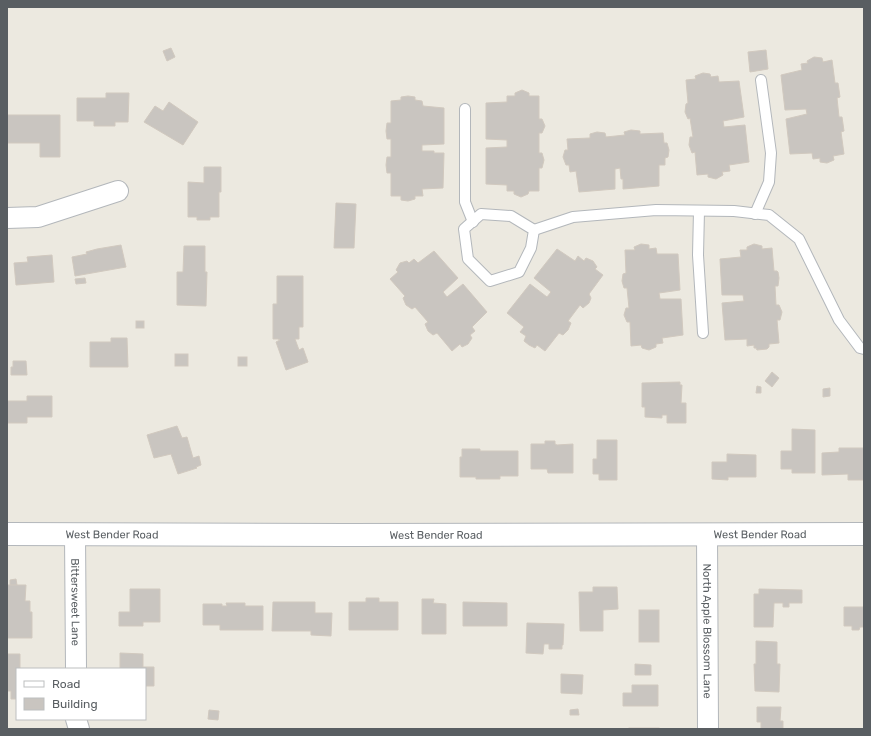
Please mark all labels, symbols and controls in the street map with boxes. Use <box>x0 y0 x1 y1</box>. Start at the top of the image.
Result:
street label: West Bender Road <box>65 528 159 541</box>
street label: West Bender Road <box>389 528 483 541</box>
street label: West Bender Road <box>713 528 807 541</box>
street label: Bittersweet Lane <box>69 558 82 646</box>
street label: North Apple Blossom Lane <box>701 563 714 699</box>
legend <box>16 668 146 720</box>
text: Road <box>52 677 80 691</box>
text: Building <box>52 697 98 711</box>

